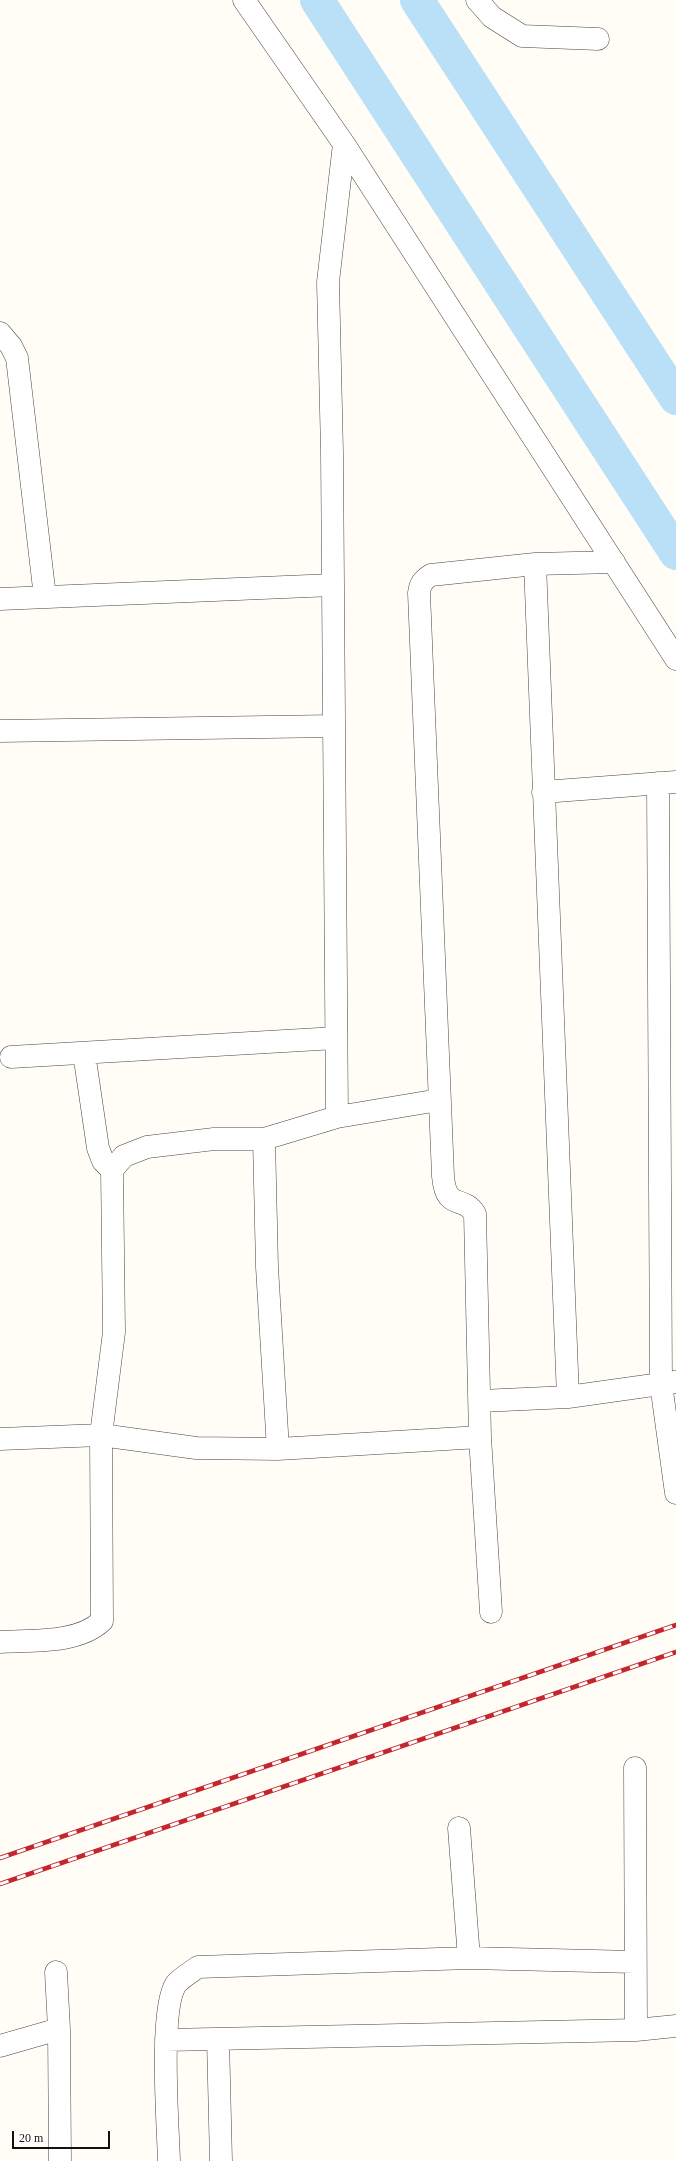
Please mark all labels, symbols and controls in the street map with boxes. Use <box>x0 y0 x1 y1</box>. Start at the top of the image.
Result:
scale bar <box>14 2123 112 2149</box>
text: 20 m <box>19 2131 43 2145</box>

